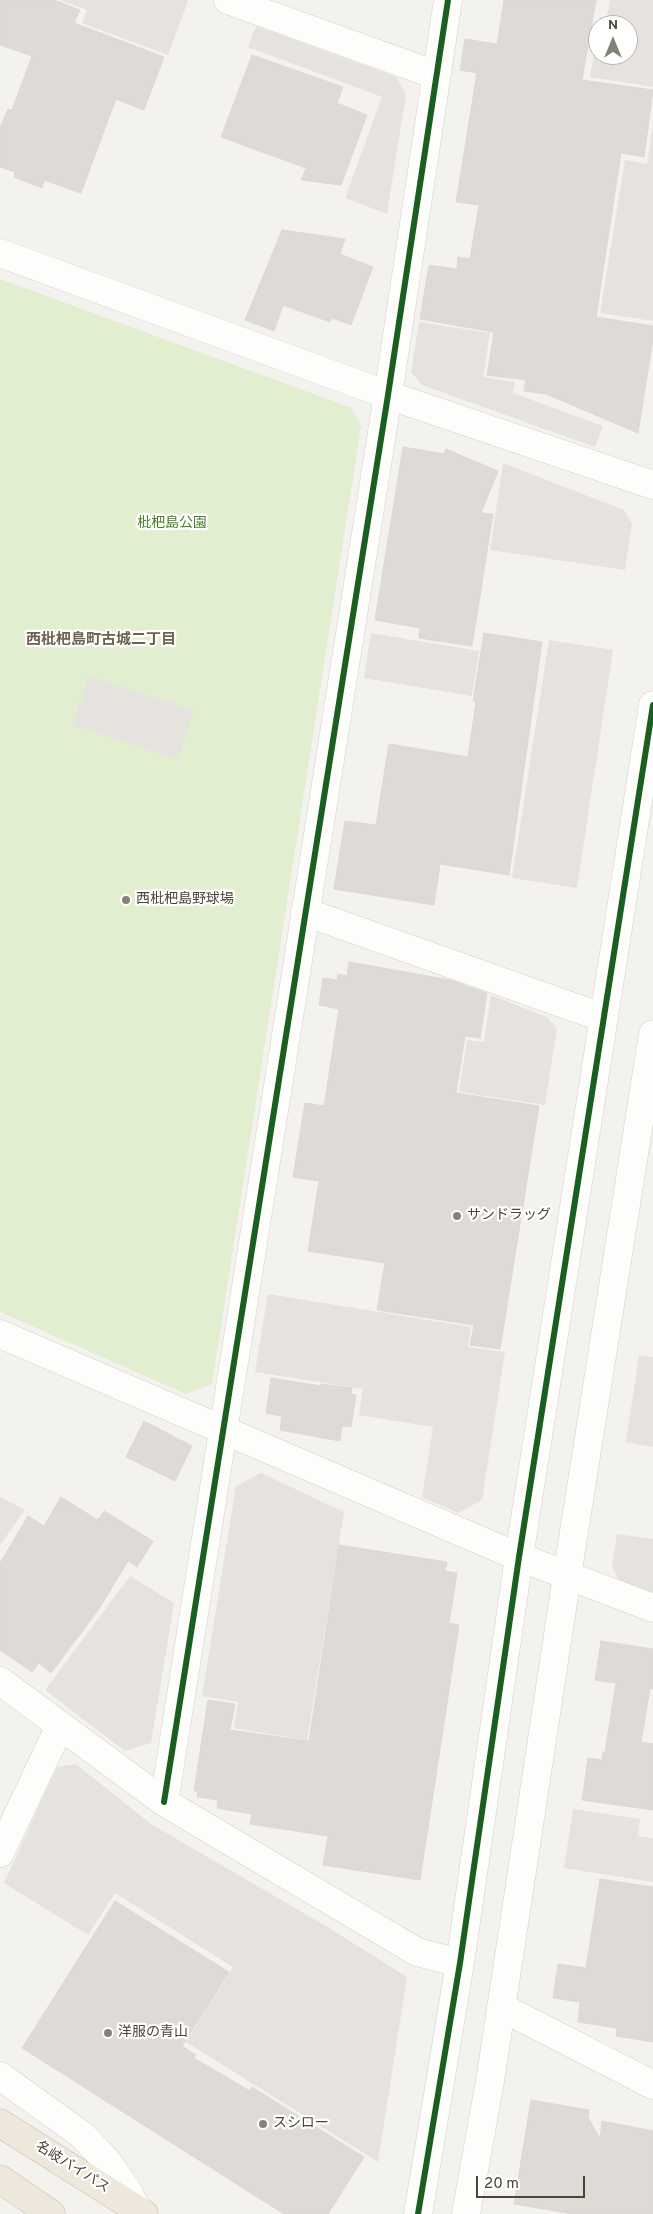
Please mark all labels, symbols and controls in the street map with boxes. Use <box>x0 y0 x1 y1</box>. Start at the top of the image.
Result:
north arrow <box>588 15 638 65</box>
text: N <box>608 17 618 34</box>
park label: 枇杷島公園 <box>137 516 207 532</box>
district label: 西枇杷島町古城二丁目 <box>26 632 176 650</box>
place label: 西枇杷島野球場 <box>136 892 234 908</box>
marker: 西枇杷島野球場 <box>120 894 132 906</box>
place label: サンドラッグ <box>467 1208 551 1224</box>
marker: サンドラッグ <box>451 1210 463 1222</box>
place label: 洋服の青山 <box>118 2025 188 2041</box>
marker: 洋服の青山 <box>102 2027 114 2039</box>
place label: スシロー <box>273 2116 329 2132</box>
marker: スシロー <box>257 2118 269 2130</box>
street label: 名岐バイパス <box>32 2139 112 2197</box>
scale bar <box>478 2166 587 2198</box>
text: 20 m <box>484 2175 519 2194</box>

